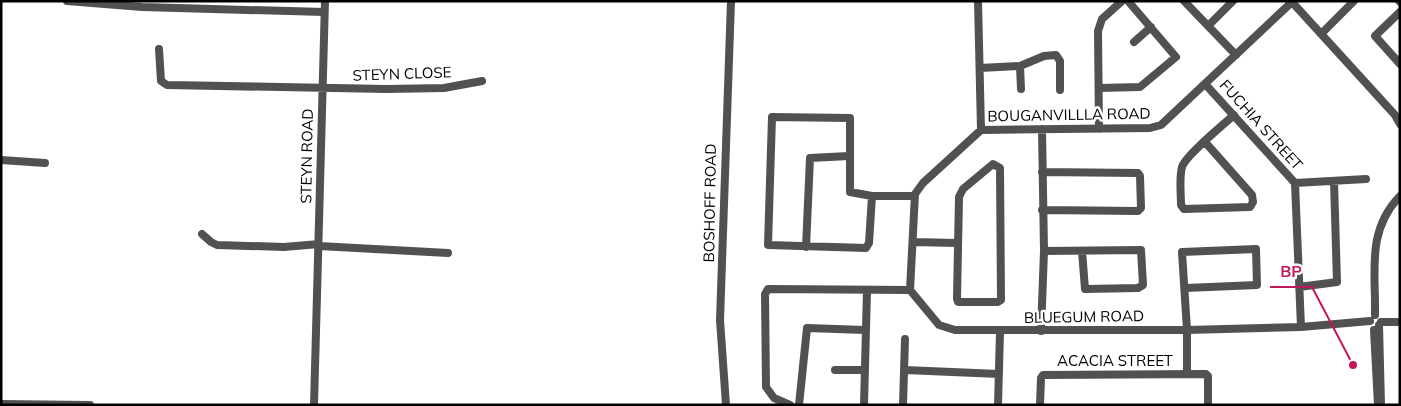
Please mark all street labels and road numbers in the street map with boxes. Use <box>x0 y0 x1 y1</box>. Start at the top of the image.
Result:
street label: STEYN CLOSE <box>352 62 452 85</box>
street label: FUCHIA STREET <box>1216 76 1307 174</box>
street label: BOUGANVILLLA ROAD <box>987 104 1151 125</box>
street label: STEYN ROAD <box>296 108 317 204</box>
street label: BOSHOFF ROAD <box>699 143 720 263</box>
street label: BLUEGUM ROAD <box>1024 306 1144 327</box>
street label: ACACIA STREET <box>1057 351 1173 370</box>

